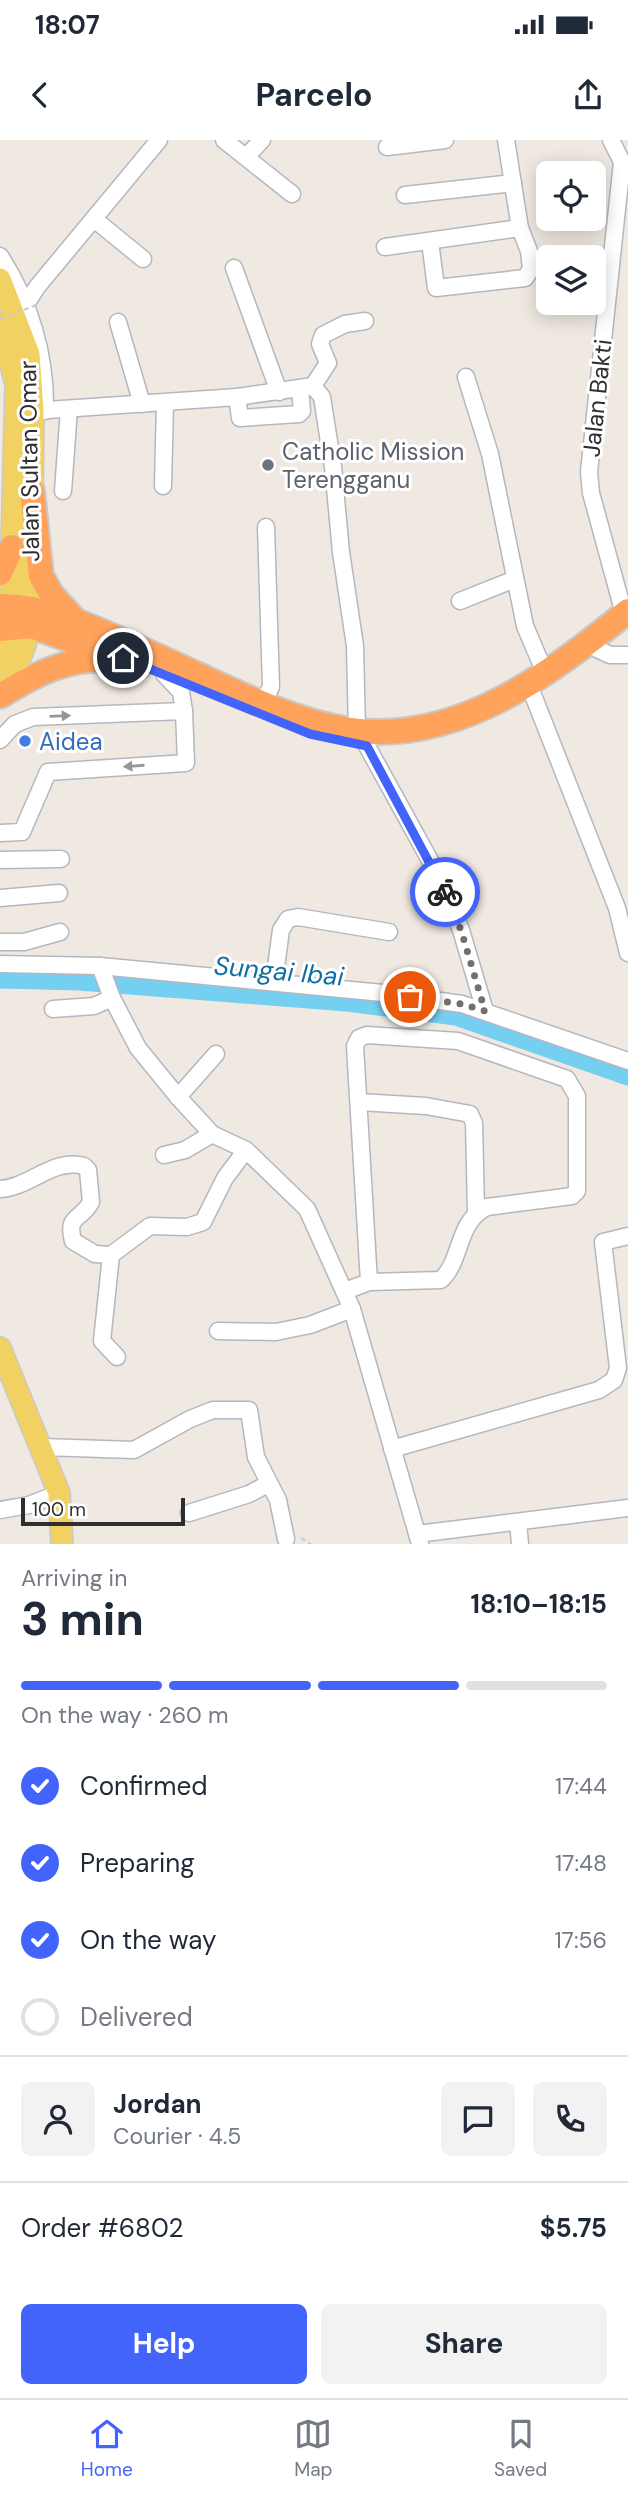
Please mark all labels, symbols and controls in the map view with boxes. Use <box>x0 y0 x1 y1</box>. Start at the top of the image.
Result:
text: 18:07 <box>35 8 100 42</box>
text: Parcelo <box>256 74 372 116</box>
icon: back <box>21 76 59 114</box>
icon: share <box>569 76 607 114</box>
map controls <box>536 161 606 315</box>
button: locate <box>536 161 606 231</box>
button: layers <box>536 245 606 315</box>
street label: Jalan Bakti <box>575 337 619 459</box>
street label: Jalan Sultan Omar <box>12 360 46 562</box>
place label: Catholic Mission Terengganu <box>282 436 464 495</box>
marker: Catholic Mission Terengganu <box>260 457 276 473</box>
pin <box>93 628 153 688</box>
icon: home <box>104 639 142 677</box>
one-way arrow <box>50 710 72 721</box>
place label: Aidea <box>39 726 102 757</box>
marker: Aidea <box>17 733 33 749</box>
one-way arrow <box>123 761 145 772</box>
courier <box>410 857 480 927</box>
icon: bike <box>426 873 464 911</box>
water label: Sungai Ibai <box>213 948 346 994</box>
pin <box>380 967 440 1027</box>
icon: bag <box>391 978 429 1016</box>
scale bar <box>21 1495 186 1527</box>
text: 100 m <box>32 1497 86 1522</box>
text: Arriving in <box>21 1563 127 1593</box>
text: 18:10–18:15 <box>470 1587 607 1621</box>
text: 3 min <box>21 1589 144 1649</box>
text: On the way · 260 m <box>21 1700 228 1730</box>
icon: check <box>21 1767 59 1805</box>
text: Confirmed <box>80 1769 207 1803</box>
text: 17:44 <box>555 1771 607 1801</box>
icon: check <box>21 1844 59 1882</box>
text: Preparing <box>80 1846 195 1880</box>
text: 17:48 <box>555 1848 607 1878</box>
icon: check <box>21 1921 59 1959</box>
text: On the way <box>80 1923 216 1957</box>
text: 17:56 <box>554 1925 607 1955</box>
text: Delivered <box>80 2000 193 2034</box>
button: person <box>21 2082 95 2156</box>
button: chat <box>441 2082 515 2156</box>
button: phone <box>533 2082 607 2156</box>
text: Jordan <box>113 2087 202 2121</box>
text: Courier · 4.5 <box>113 2121 241 2151</box>
text: Order #6802 <box>21 2211 183 2245</box>
text: $5.75 <box>540 2211 607 2245</box>
button: Help <box>21 2304 307 2384</box>
button: Share <box>321 2304 607 2384</box>
tab: Home <box>81 2415 133 2482</box>
tab: Map <box>294 2415 332 2482</box>
tab: Saved <box>494 2415 547 2482</box>

